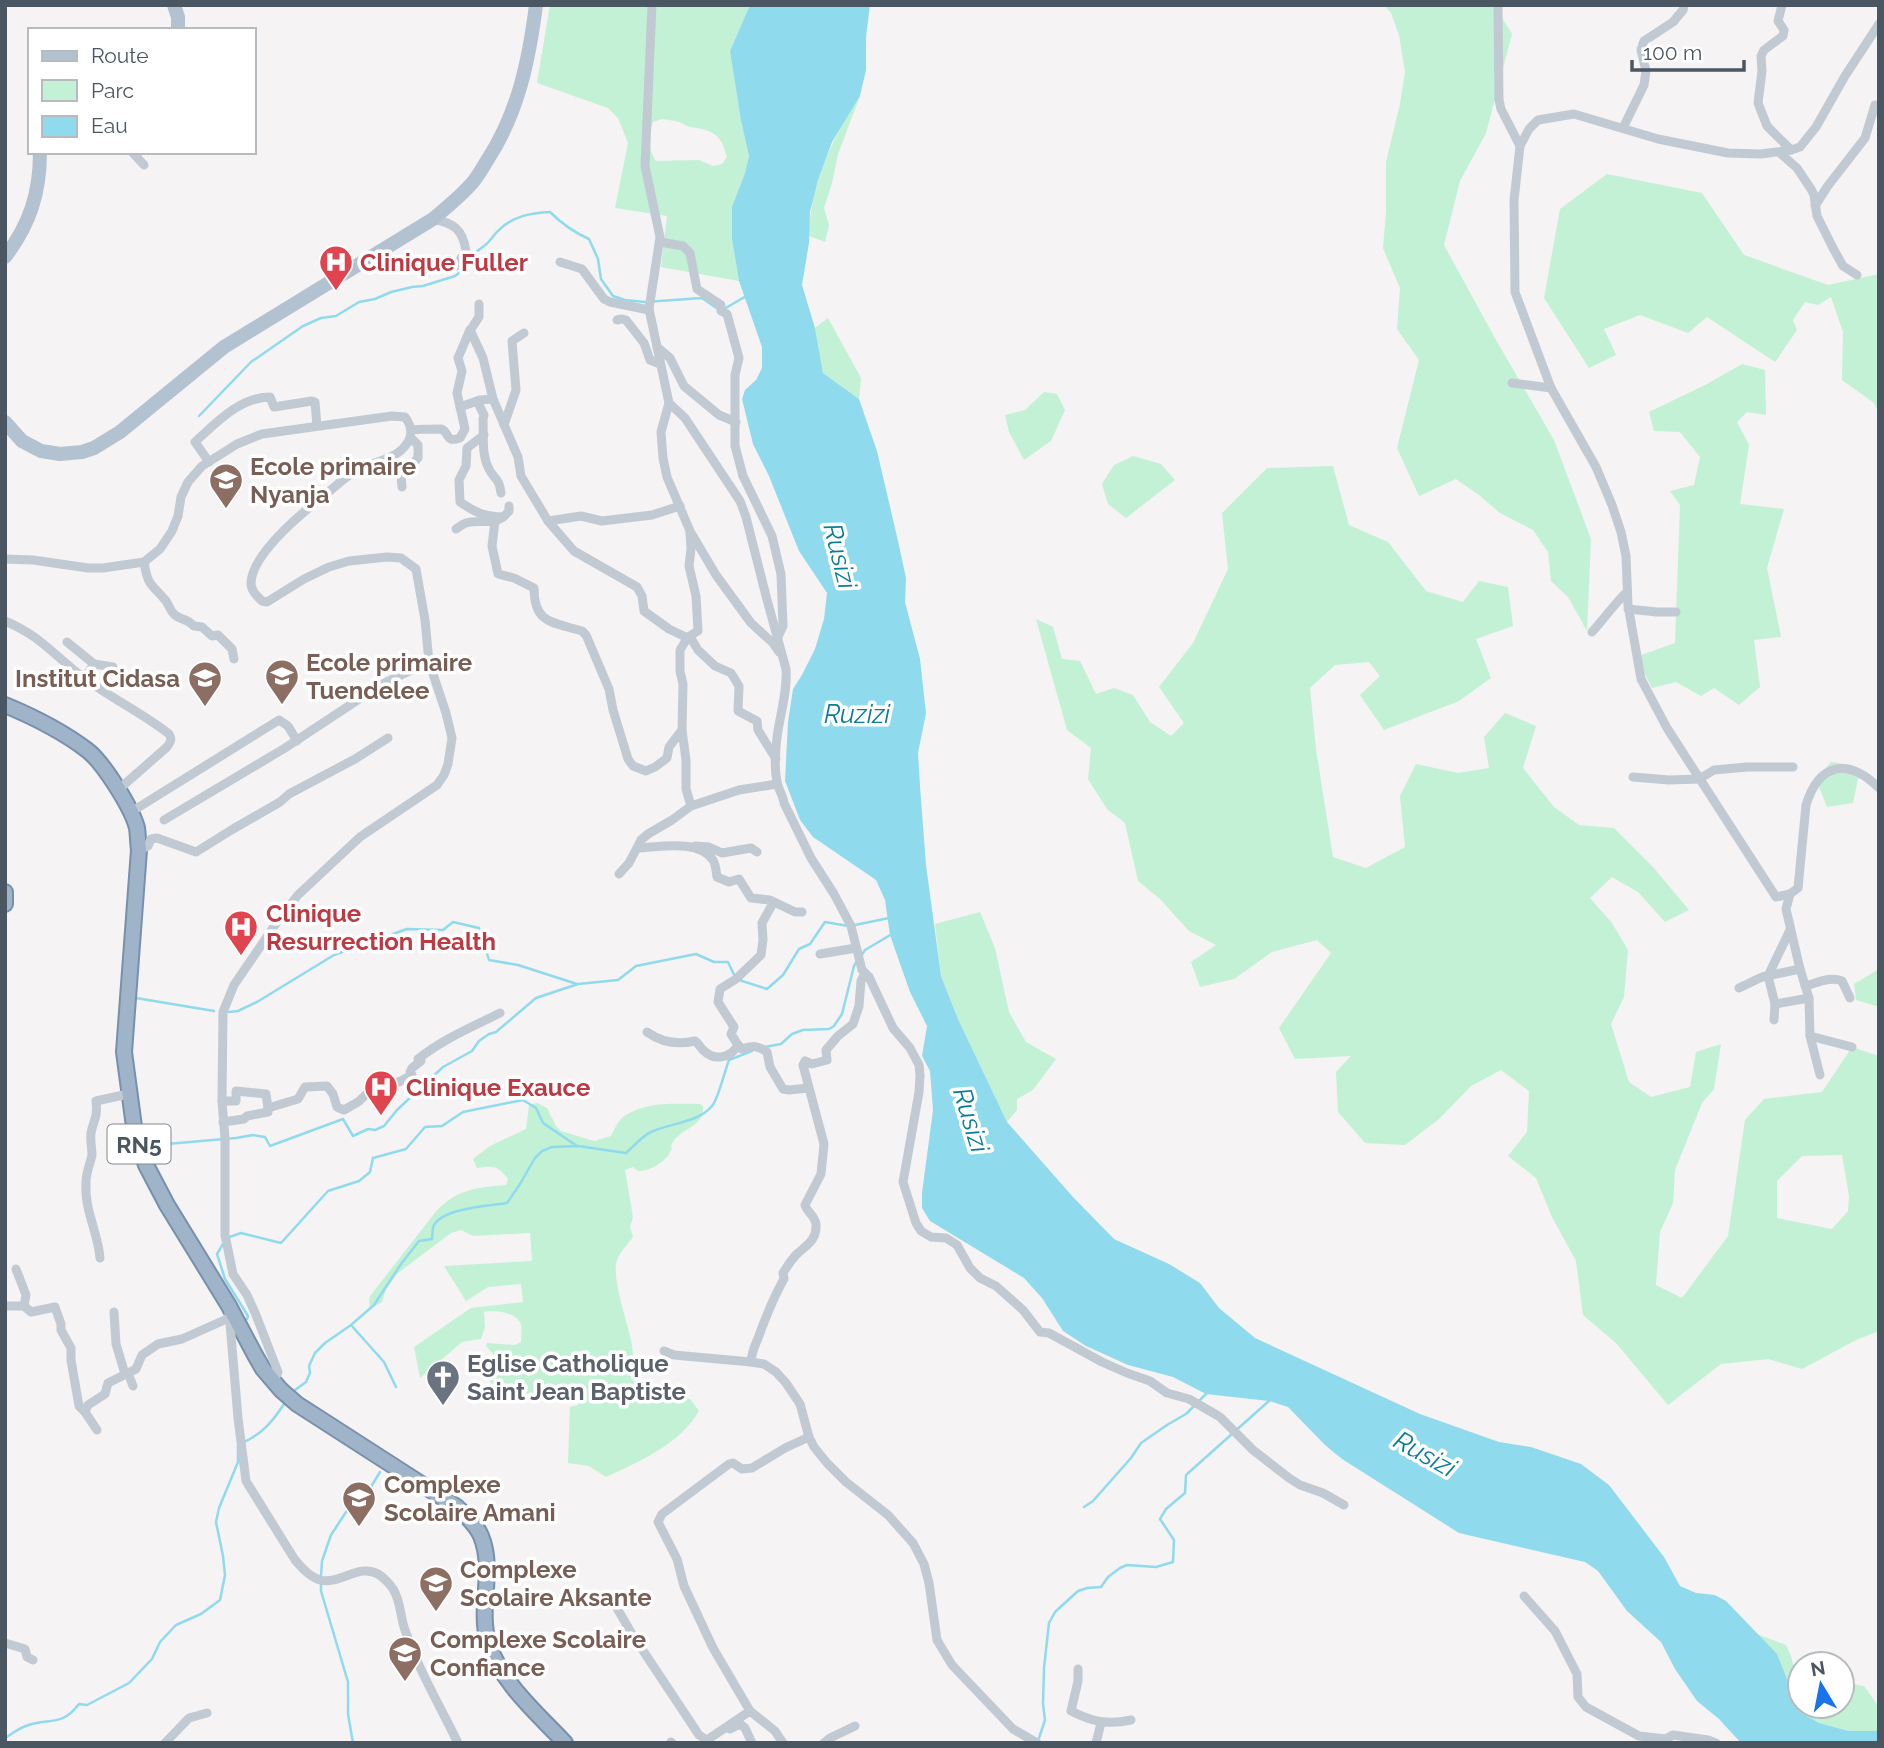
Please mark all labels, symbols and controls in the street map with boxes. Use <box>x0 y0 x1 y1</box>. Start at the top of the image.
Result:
legend <box>28 28 256 154</box>
scale bar <box>1632 28 1744 72</box>
text: 100 m <box>1643 40 1702 65</box>
text: Route <box>91 43 149 68</box>
text: Parc <box>91 78 134 103</box>
text: Eau <box>91 113 128 138</box>
hospital icon: Clinique Fuller <box>317 243 355 292</box>
place label: Clinique Fuller <box>360 248 528 277</box>
place label: Ecole primaire Nyanja <box>250 452 416 509</box>
school or university icon: Ecole primaire Nyanja <box>207 461 245 510</box>
water label: Rusizi <box>817 520 863 593</box>
place label: Ecole primaire Tuendelee <box>306 648 472 705</box>
school or university icon: Ecole primaire Tuendelee <box>263 657 301 706</box>
school or university icon: Institut Cidasa <box>186 659 224 708</box>
place label: Institut Cidasa <box>15 664 180 693</box>
water label: Ruzizi <box>824 699 892 729</box>
place label: Clinique Resurrection Health <box>266 899 496 956</box>
hospital icon: Clinique Resurrection Health <box>222 908 260 957</box>
hospital icon: Clinique Exauce <box>362 1068 400 1117</box>
place label: Clinique Exauce <box>406 1073 590 1102</box>
water label: Rusizi <box>947 1084 995 1157</box>
road number: RN5 <box>108 1124 170 1163</box>
place label: Eglise Catholique Saint Jean Baptiste <box>467 1349 686 1406</box>
church icon: Eglise Catholique Saint Jean Baptiste <box>424 1358 462 1407</box>
water label: Rusizi <box>1389 1425 1463 1484</box>
place label: Complexe Scolaire Amani <box>384 1470 556 1527</box>
school or university icon: Complexe Scolaire Amani <box>340 1479 378 1528</box>
place label: Complexe Scolaire Aksante <box>460 1555 652 1612</box>
school or university icon: Complexe Scolaire Aksante <box>417 1564 455 1613</box>
place label: Complexe Scolaire Confiance <box>430 1625 646 1682</box>
school or university icon: Complexe Scolaire Confiance <box>386 1634 424 1683</box>
north arrow <box>1786 1650 1856 1720</box>
text: N <box>1809 1656 1827 1680</box>

